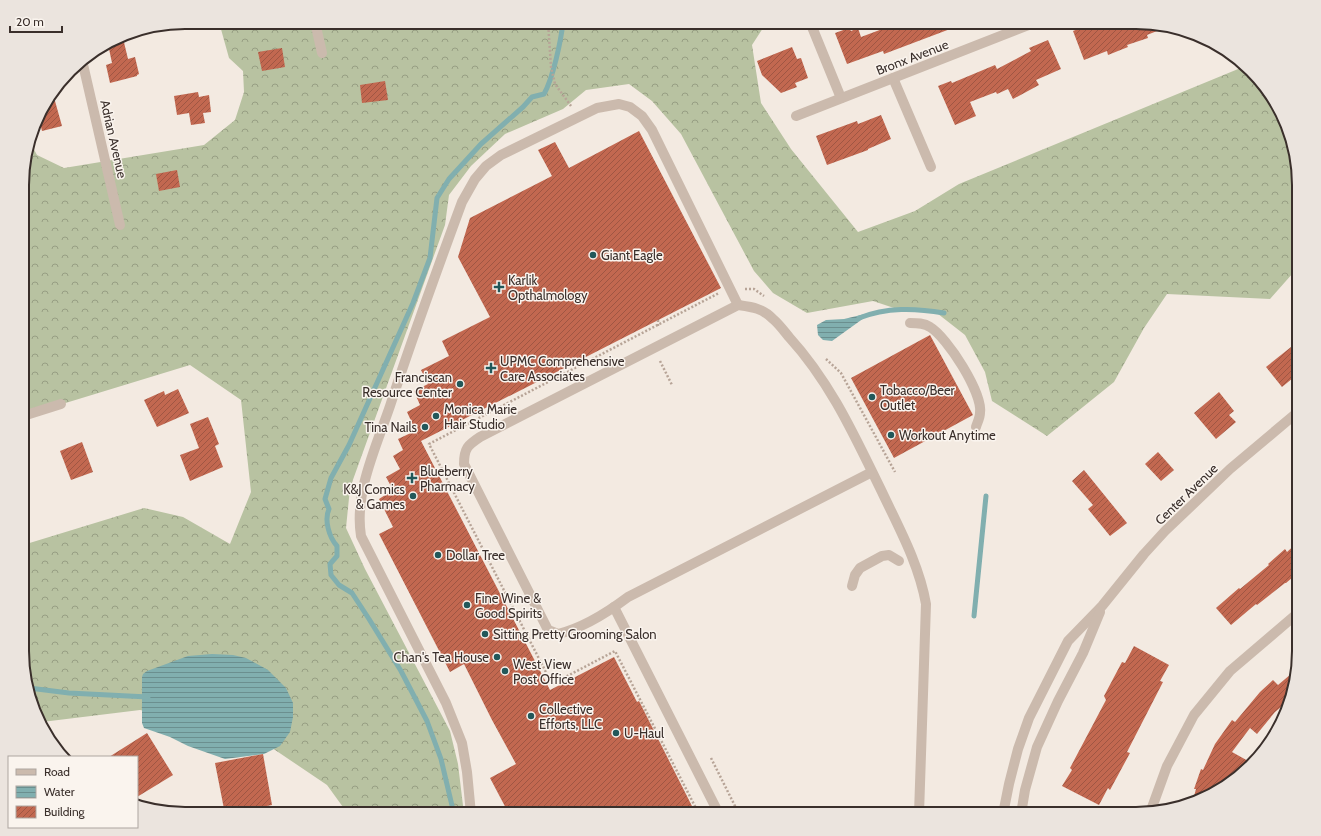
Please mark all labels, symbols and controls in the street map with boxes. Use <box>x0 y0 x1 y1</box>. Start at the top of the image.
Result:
scale bar <box>10 8 62 34</box>
text: 20 m <box>16 14 44 29</box>
street label: Bronx Avenue <box>873 36 951 78</box>
street label: Adrian Avenue <box>97 98 131 180</box>
place label: Giant Eagle <box>601 247 663 263</box>
marker: Giant Eagle <box>588 250 598 260</box>
place label: Karlik Opthalmology <box>508 272 588 303</box>
marker: Karlik Opthalmology <box>493 281 505 293</box>
place label: UPMC Comprehensive Care Associates <box>500 353 625 384</box>
marker: UPMC Comprehensive Care Associates <box>485 362 497 374</box>
place label: Franciscan Resource Center <box>362 369 453 400</box>
marker: Franciscan Resource Center <box>455 379 465 389</box>
place label: Tobacco/Beer Outlet <box>880 382 956 413</box>
marker: Tobacco/Beer Outlet <box>867 392 877 402</box>
place label: Monica Marie Hair Studio <box>444 401 517 432</box>
marker: Monica Marie Hair Studio <box>431 411 441 421</box>
place label: Tina Nails <box>365 419 418 435</box>
marker: Tina Nails <box>420 422 430 432</box>
place label: Workout Anytime <box>899 427 996 443</box>
marker: Workout Anytime <box>886 430 896 440</box>
street label: Center Avenue <box>1151 460 1221 528</box>
place label: Blueberry Pharmacy <box>420 463 475 494</box>
marker: Blueberry Pharmacy <box>407 473 417 483</box>
place label: K&J Comics & Games <box>343 481 406 512</box>
marker: K&J Comics & Games <box>408 491 418 501</box>
place label: Dollar Tree <box>446 547 505 563</box>
marker: Dollar Tree <box>433 550 443 560</box>
place label: Fine Wine & Good Spirits <box>475 590 543 621</box>
marker: Fine Wine & Good Spirits <box>462 600 472 610</box>
place label: Sitting Pretty Grooming Salon <box>493 626 657 642</box>
marker: Sitting Pretty Grooming Salon <box>480 629 490 639</box>
place label: Chan's Tea House <box>394 649 489 665</box>
marker: Chan's Tea House <box>492 652 502 662</box>
place label: West View Post Office <box>513 656 574 687</box>
marker: West View Post Office <box>500 666 510 676</box>
place label: Collective Efforts, LLC <box>539 701 602 732</box>
marker: Collective Efforts, LLC <box>526 711 536 721</box>
place label: U-Haul <box>624 725 664 741</box>
marker: U-Haul <box>611 728 621 738</box>
legend <box>8 756 138 828</box>
text: Road <box>44 764 70 779</box>
text: Water <box>44 784 75 799</box>
text: Building <box>44 804 86 819</box>

